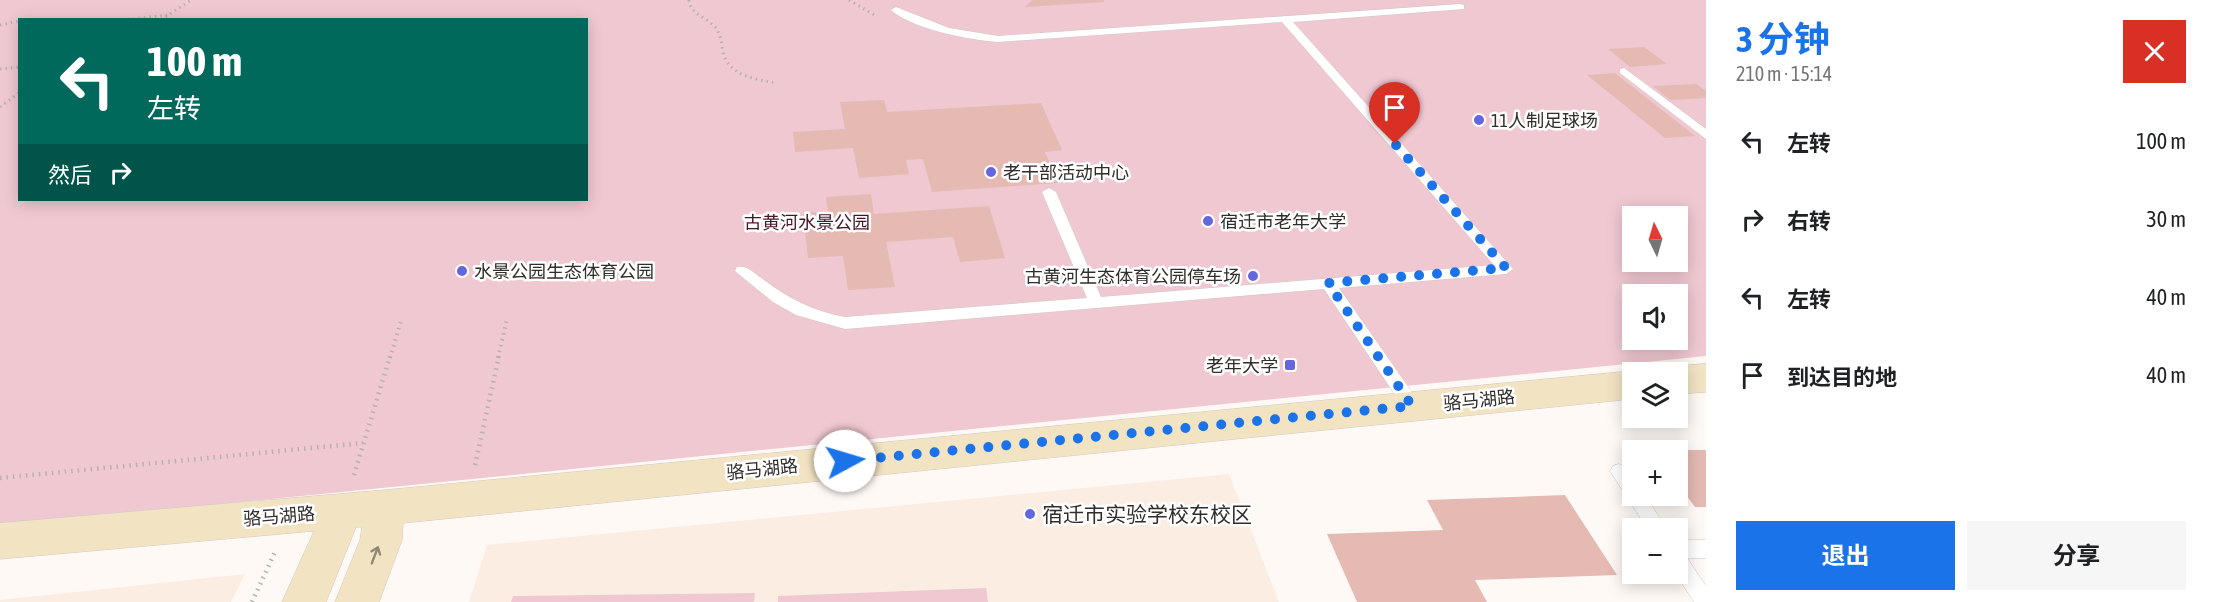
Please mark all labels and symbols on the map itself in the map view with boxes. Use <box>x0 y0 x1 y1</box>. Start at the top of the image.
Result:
pin <box>1369 82 1420 144</box>
place label: 11人制足球场 <box>1491 110 1598 131</box>
marker: 11人制足球场 <box>1472 113 1486 127</box>
place label: 老干部活动中心 <box>1003 162 1129 183</box>
marker: 老干部活动中心 <box>984 165 998 179</box>
north arrow <box>1622 206 1688 272</box>
place label: 宿迁市老年大学 <box>1220 211 1346 232</box>
park label: 古黄河水景公园 <box>744 212 870 233</box>
marker: 宿迁市老年大学 <box>1201 214 1215 228</box>
place label: 水景公园生态体育公园 <box>474 261 654 282</box>
marker: 水景公园生态体育公园 <box>455 264 469 278</box>
place label: 古黄河生态体育公园停车场 <box>1025 266 1241 287</box>
marker: 古黄河生态体育公园停车场 <box>1246 269 1260 283</box>
place label: 老年大学 <box>1206 355 1278 376</box>
marker: 老年大学 <box>1283 358 1297 372</box>
street label: 骆马湖路 <box>1442 386 1516 414</box>
position arrow <box>813 429 877 493</box>
street label: 骆马湖路 <box>725 455 799 483</box>
street label: 骆马湖路 <box>242 502 316 530</box>
place label: 宿迁市实验学校东校区 <box>1042 502 1252 526</box>
marker: 宿迁市实验学校东校区 <box>1023 507 1037 521</box>
one-way arrow <box>371 547 382 565</box>

